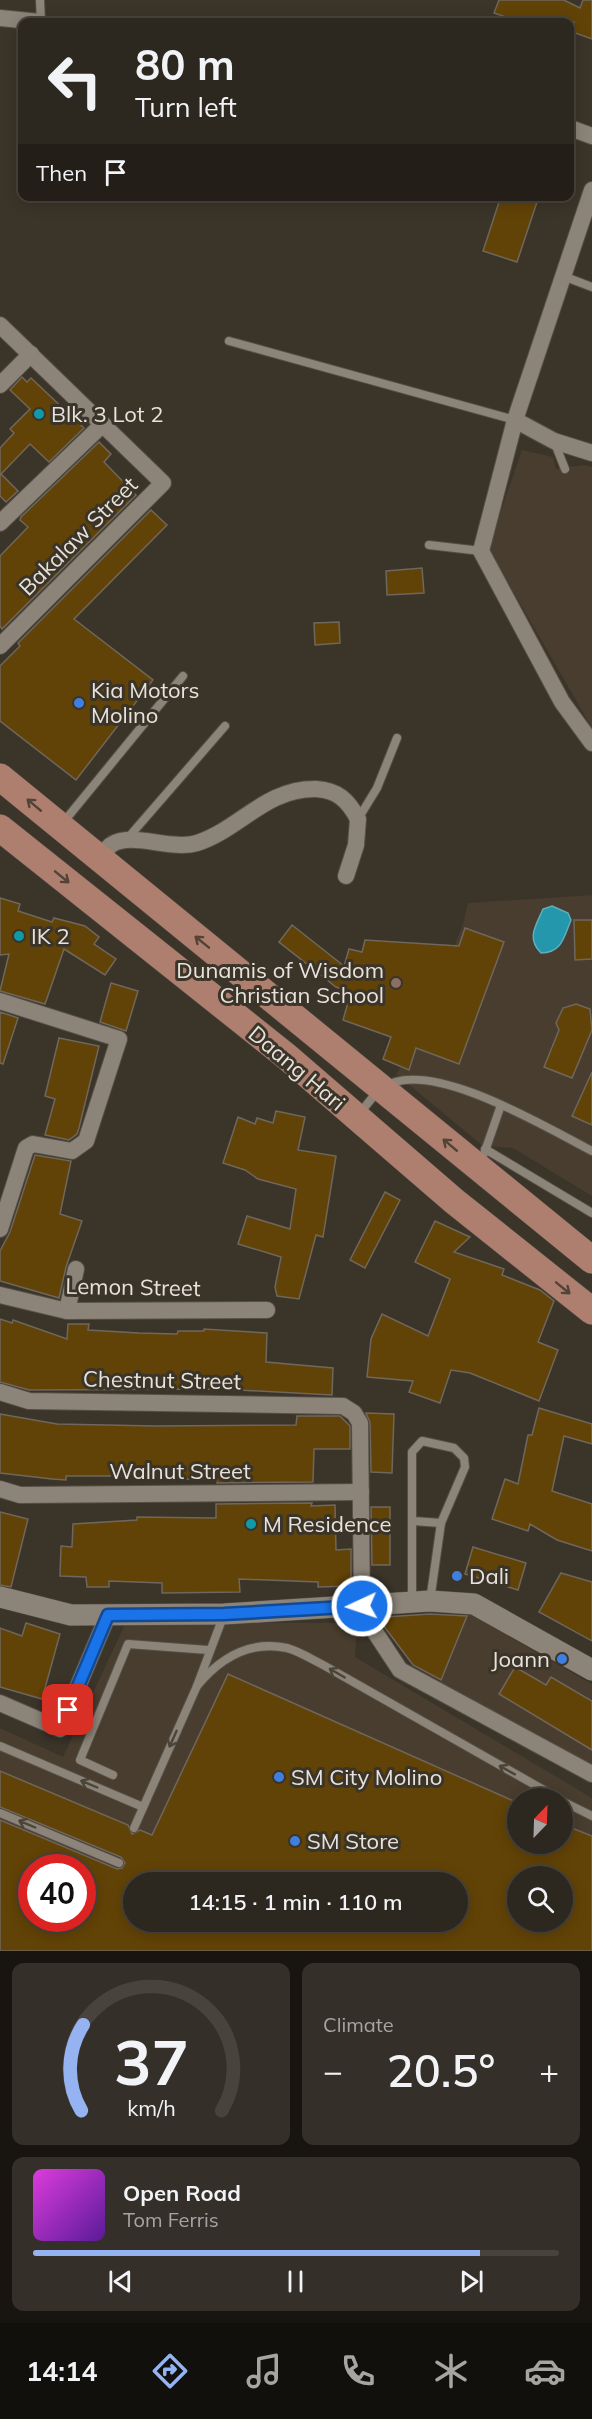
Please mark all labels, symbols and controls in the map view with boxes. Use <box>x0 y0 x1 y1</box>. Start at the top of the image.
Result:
text: 80 m <box>135 38 235 91</box>
icon: left <box>36 42 114 120</box>
text: Turn left <box>135 90 237 124</box>
icon: arrive <box>99 156 132 189</box>
text: Then <box>36 159 87 187</box>
place label: Blk. 3 Lot 2 <box>51 400 163 428</box>
marker: Blk. 3 Lot 2 <box>32 407 46 421</box>
street label: Bakalaw Street <box>13 471 143 601</box>
place label: Kia Motors Molino <box>91 676 199 729</box>
marker: Kia Motors Molino <box>72 696 86 710</box>
one-way arrow <box>26 799 42 812</box>
one-way arrow <box>54 871 70 884</box>
place label: IK 2 <box>31 922 70 950</box>
marker: IK 2 <box>12 929 26 943</box>
one-way arrow <box>194 936 210 949</box>
place label: Dunamis of Wisdom Christian School <box>176 956 384 1009</box>
marker: Dunamis of Wisdom Christian School <box>389 976 403 990</box>
street label: Daang Hari <box>243 1019 351 1117</box>
one-way arrow <box>443 1138 458 1152</box>
street label: Lemon Street <box>65 1272 201 1302</box>
one-way arrow <box>555 1281 570 1295</box>
street label: Chestnut Street <box>83 1365 242 1395</box>
street label: Walnut Street <box>109 1457 251 1485</box>
place label: M Residence <box>263 1510 391 1538</box>
marker: M Residence <box>244 1517 258 1531</box>
place label: Dali <box>469 1562 509 1590</box>
marker: Dali <box>450 1569 464 1583</box>
position arrow <box>330 1574 394 1638</box>
place label: Joann <box>491 1645 550 1673</box>
marker: Joann <box>555 1652 569 1666</box>
one-way arrow <box>329 1667 346 1679</box>
pin <box>42 1684 93 1735</box>
icon: arrive <box>51 1693 84 1726</box>
one-way arrow <box>167 1729 178 1748</box>
place label: SM City Molino <box>291 1763 442 1791</box>
one-way arrow <box>499 1764 516 1776</box>
marker: SM City Molino <box>272 1770 286 1784</box>
one-way arrow <box>80 1778 99 1789</box>
north arrow <box>507 1788 573 1854</box>
map controls <box>507 1788 573 1932</box>
one-way arrow <box>18 1818 36 1829</box>
place label: SM Store <box>307 1827 399 1855</box>
marker: SM Store <box>288 1834 302 1848</box>
speed limit sign: 40 <box>18 1854 96 1932</box>
button: search <box>507 1866 573 1932</box>
text: 14:15 · 1 min · 110 m <box>188 1888 403 1916</box>
text: Climate <box>323 2012 394 2037</box>
text: 37 <box>114 2022 188 2101</box>
text: 20.5° <box>387 2042 495 2098</box>
text: − <box>323 2050 343 2091</box>
text: + <box>539 2050 559 2091</box>
text: km/h <box>127 2094 175 2121</box>
text: Open Road <box>123 2179 241 2207</box>
text: Tom Ferris <box>123 2207 219 2232</box>
icon: previous <box>104 2265 137 2298</box>
icon: pause <box>279 2265 312 2298</box>
icon: next <box>455 2265 488 2298</box>
icon: directions <box>149 2350 191 2392</box>
icon: music <box>243 2350 285 2392</box>
icon: phone <box>337 2350 379 2392</box>
icon: climate <box>430 2350 472 2392</box>
icon: car <box>524 2350 566 2392</box>
text: 14:14 <box>26 2354 97 2388</box>

